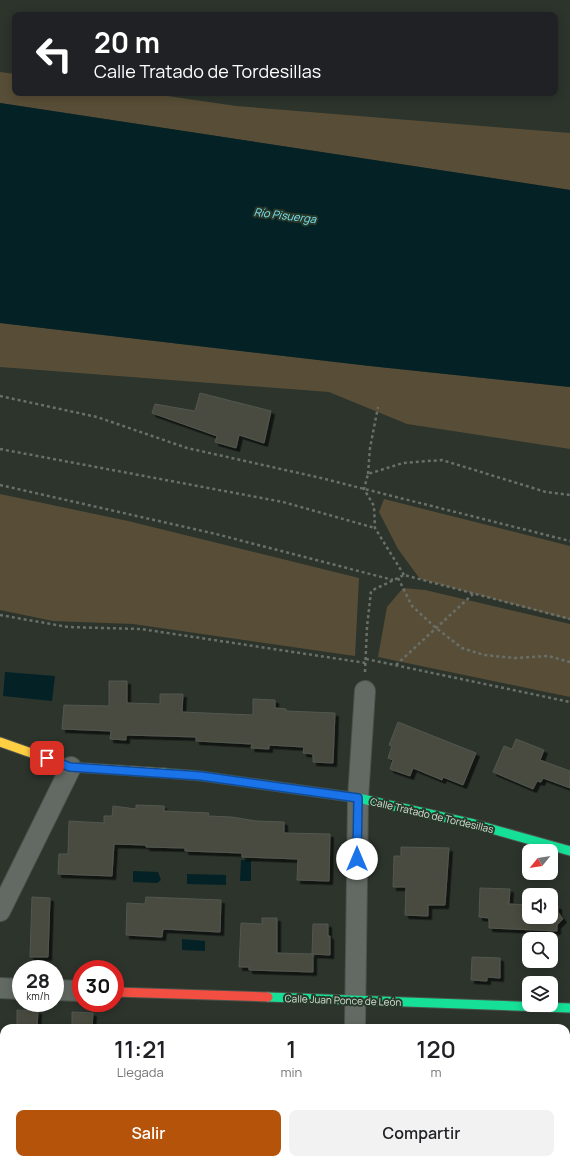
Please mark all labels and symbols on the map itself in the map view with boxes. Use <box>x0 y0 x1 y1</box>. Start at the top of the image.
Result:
water label: Río Pisuerga <box>253 204 318 226</box>
pin <box>30 741 64 775</box>
street label: Calle Tratado de Tordesillas <box>369 794 495 836</box>
position arrow <box>336 838 378 880</box>
north arrow <box>522 844 558 880</box>
speed limit sign: 30 <box>72 960 124 1012</box>
street label: Calle Juan Ponce de León <box>284 991 402 1009</box>

